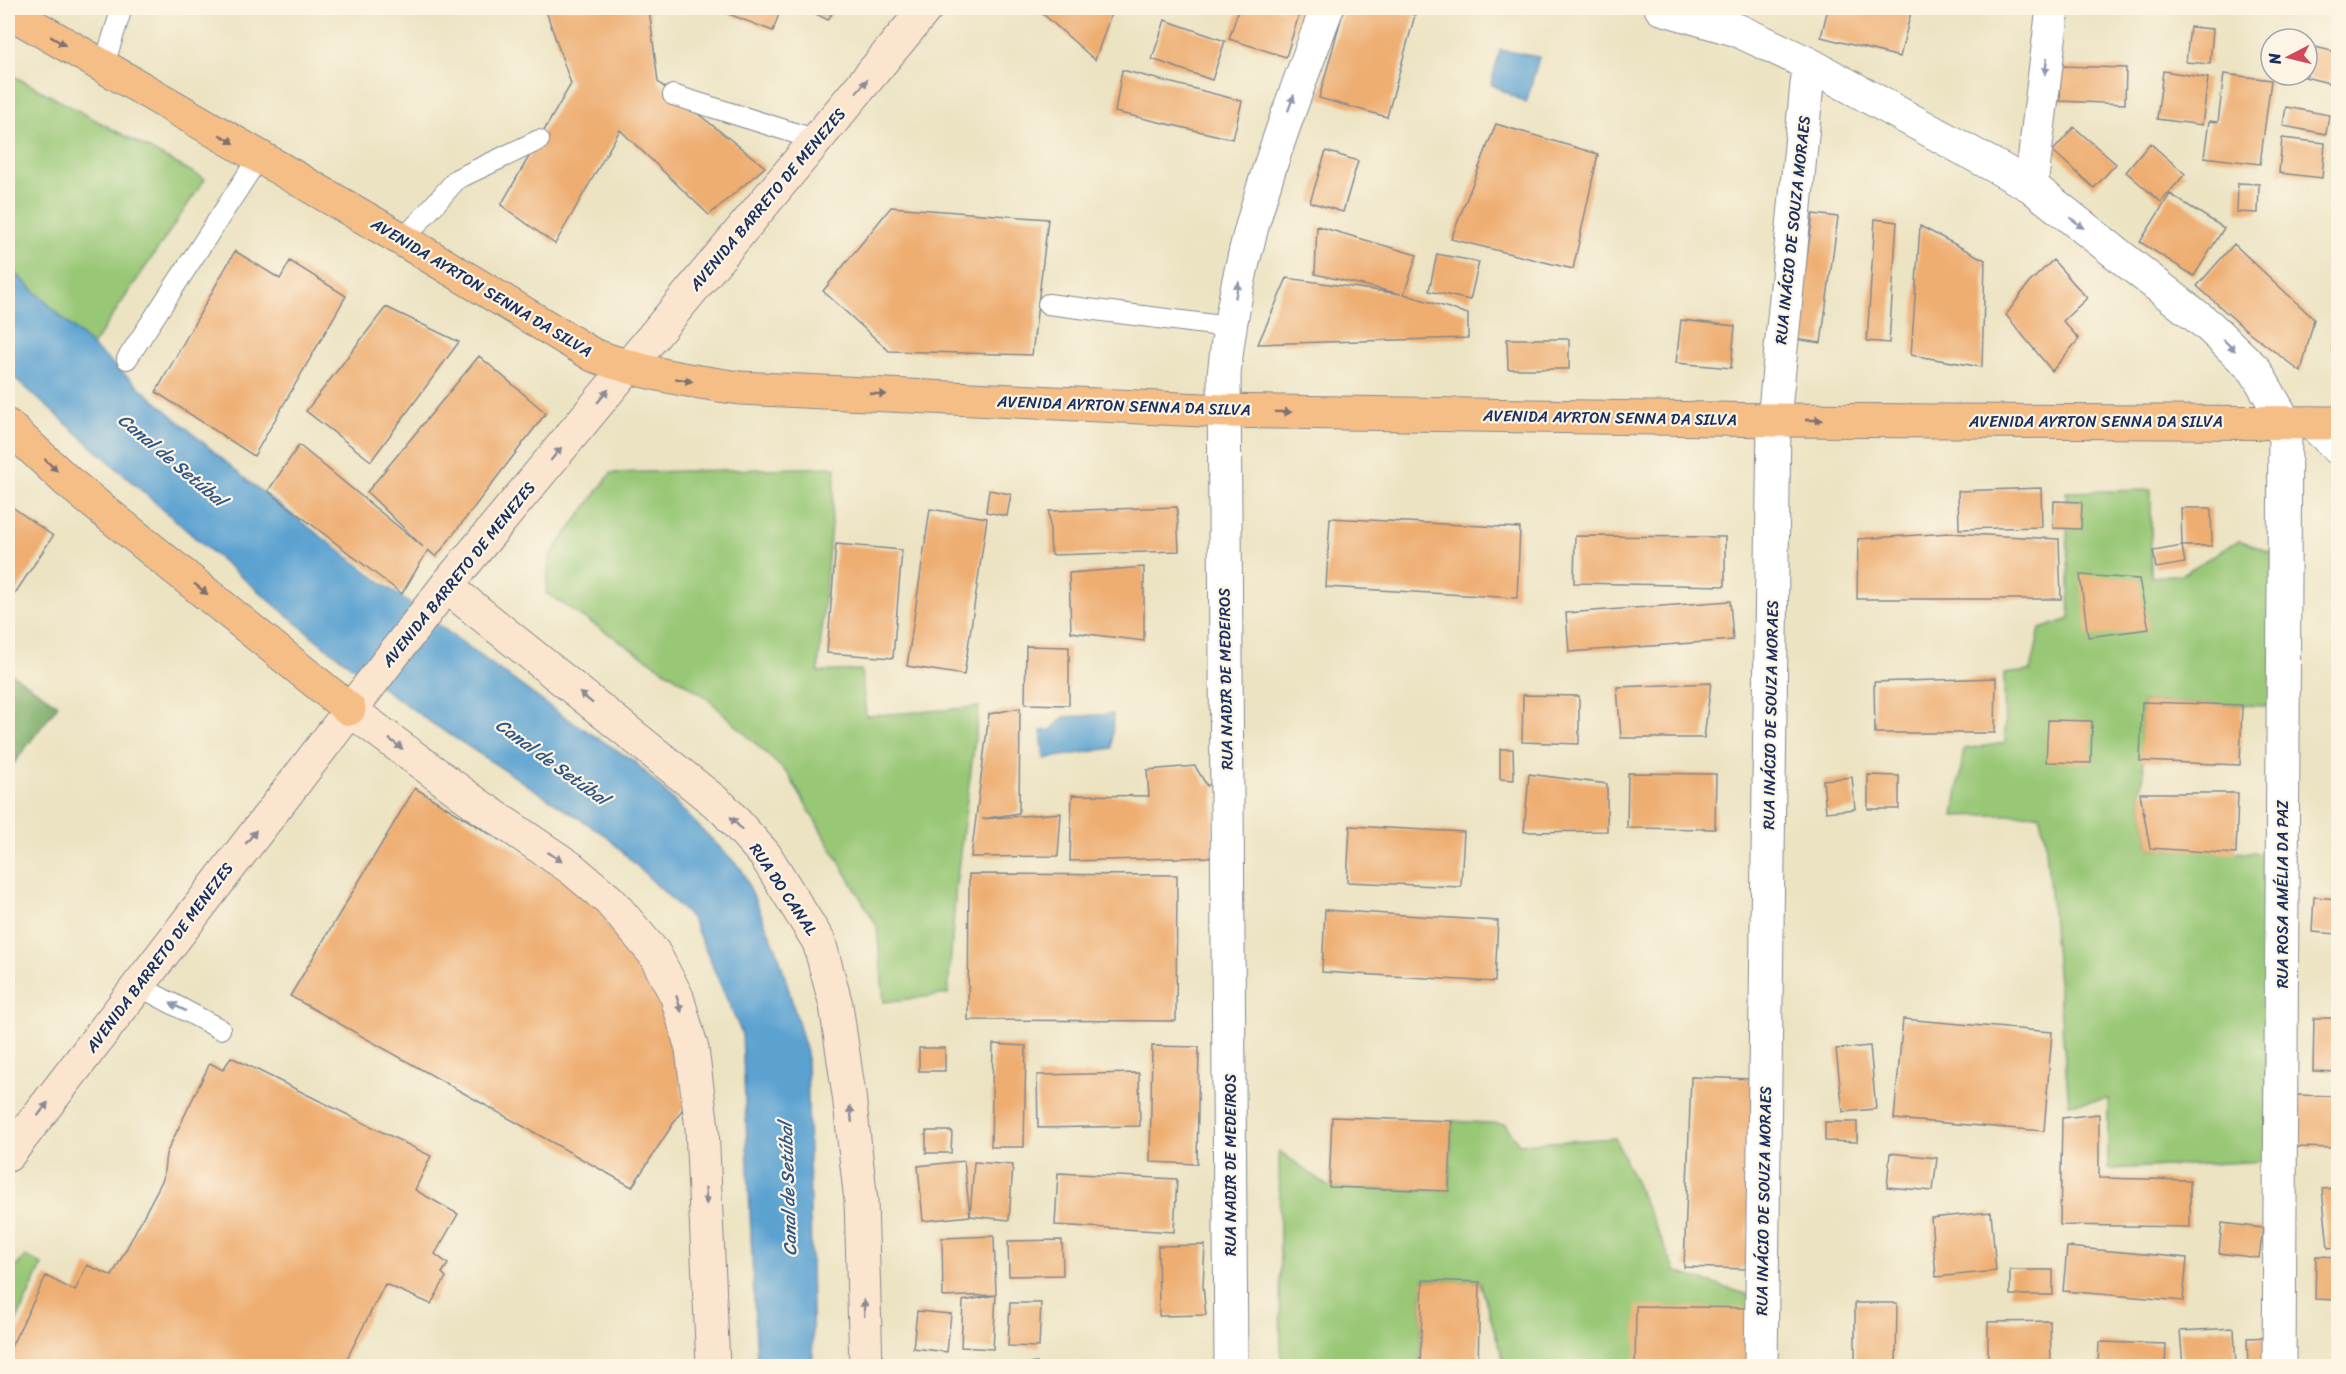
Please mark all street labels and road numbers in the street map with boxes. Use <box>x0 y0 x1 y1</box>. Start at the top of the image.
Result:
street label: AVENIDA BARRETO DE MENEZES <box>681 101 853 298</box>
street label: RUA INÁCIO DE SOUZA MORAES <box>1766 114 1819 346</box>
street label: AVENIDA AYRTON SENNA DA SILVA <box>365 209 598 365</box>
street label: AVENIDA AYRTON SENNA DA SILVA <box>996 387 1251 424</box>
street label: AVENIDA AYRTON SENNA DA SILVA <box>1482 401 1737 434</box>
street label: AVENIDA AYRTON SENNA DA SILVA <box>1968 407 2223 436</box>
street label: AVENIDA BARRETO DE MENEZES <box>373 475 543 675</box>
street label: RUA NADIR DE MEDEIROS <box>1209 587 1242 770</box>
street label: RUA INÁCIO DE SOUZA MORAES <box>1754 600 1787 830</box>
street label: RUA ROSA AMÉLIA DA PAZ <box>2268 799 2297 988</box>
street label: RUA DO CANAL <box>742 837 826 942</box>
street label: AVENIDA BARRETO DE MENEZES <box>77 855 241 1060</box>
street label: RUA NADIR DE MEDEIROS <box>1216 1074 1245 1256</box>
street label: RUA INÁCIO DE SOUZA MORAES <box>1747 1086 1780 1316</box>

